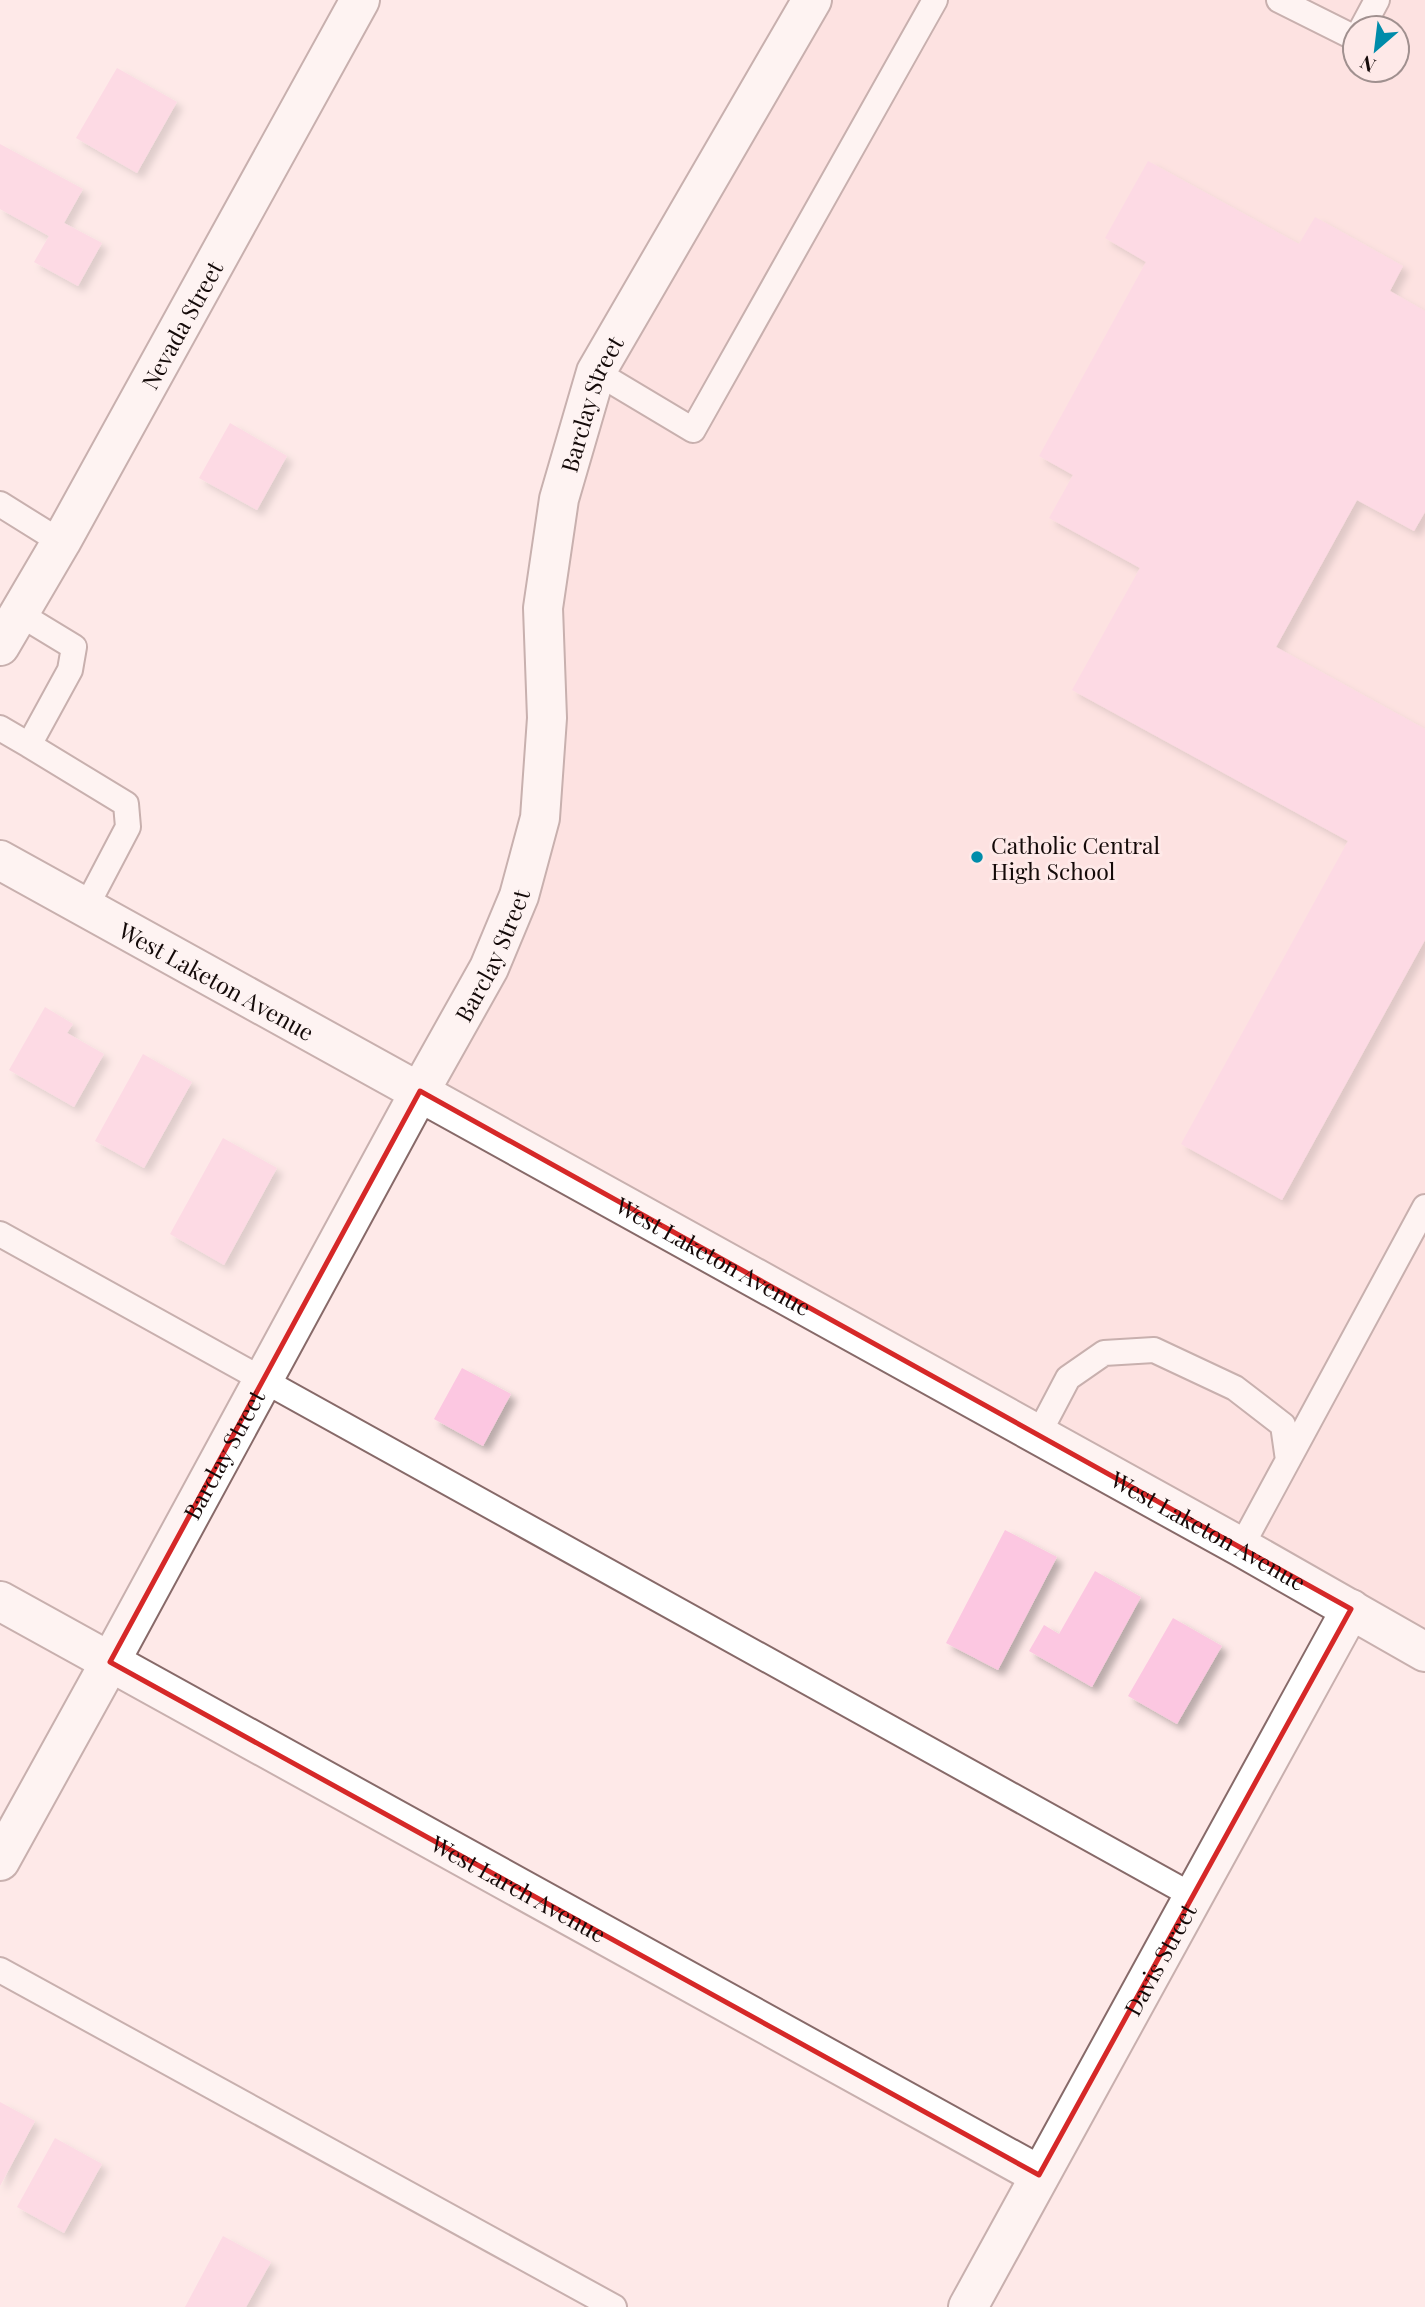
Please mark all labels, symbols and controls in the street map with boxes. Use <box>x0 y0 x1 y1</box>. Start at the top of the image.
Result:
north arrow <box>1341 14 1411 84</box>
text: N <box>1355 50 1380 80</box>
street label: Nevada Street <box>133 254 229 394</box>
street label: Barclay Street <box>552 329 630 475</box>
place label: Catholic Central High School <box>991 829 1161 886</box>
marker: Catholic Central High School <box>969 849 985 865</box>
street label: Barclay Street <box>447 885 536 1027</box>
street label: West Laketon Avenue <box>113 913 320 1047</box>
street label: West Laketon Avenue <box>610 1188 817 1322</box>
street label: Barclay Street <box>175 1383 271 1524</box>
street label: West Laketon Avenue <box>1105 1462 1312 1597</box>
street label: West Larch Avenue <box>425 1827 612 1948</box>
street label: Davis Street <box>1116 1897 1203 2021</box>

